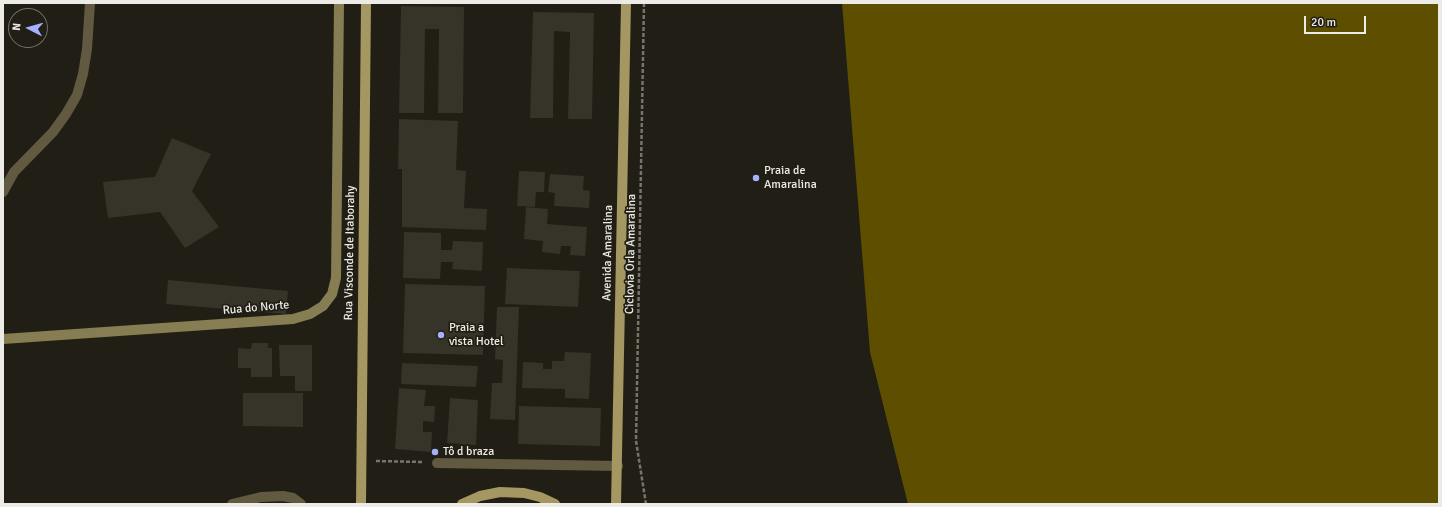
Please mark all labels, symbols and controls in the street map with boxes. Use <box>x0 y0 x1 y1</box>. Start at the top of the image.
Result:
north arrow <box>8 8 48 48</box>
scale bar <box>1306 8 1368 34</box>
text: 20 m <box>1311 15 1336 30</box>
text: N <box>10 22 23 31</box>
place label: Praia de Amaralina <box>764 164 817 192</box>
marker: Praia de Amaralina <box>751 173 761 183</box>
street label: Rua Visconde de Itaborahy <box>342 186 358 320</box>
street label: Ciclovia Orla Amaralina <box>623 194 639 314</box>
street label: Avenida Amaralina <box>600 205 616 301</box>
street label: Rua do Norte <box>222 298 290 318</box>
place label: Praia a vista Hotel <box>449 321 504 349</box>
marker: Praia a vista Hotel <box>436 330 446 340</box>
place label: Tô d braza <box>443 445 494 459</box>
marker: Tô d braza <box>430 447 440 457</box>

